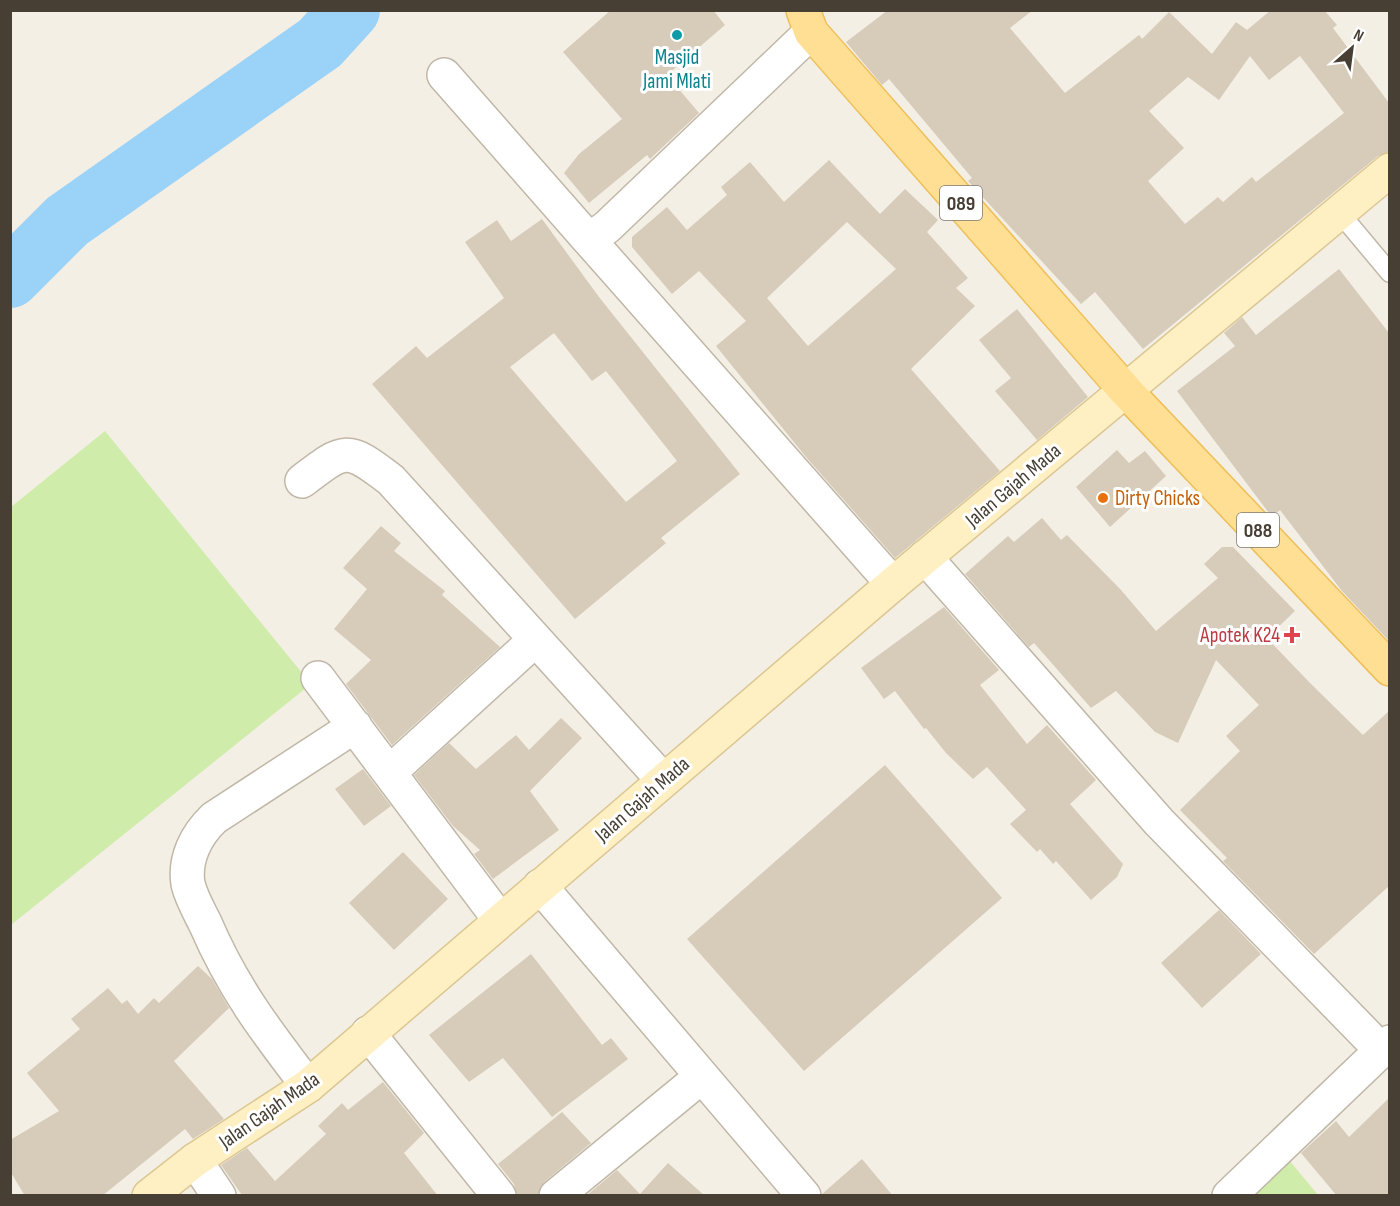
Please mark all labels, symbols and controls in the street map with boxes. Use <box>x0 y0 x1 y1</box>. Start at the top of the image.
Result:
north arrow <box>1322 18 1382 78</box>
text: N <box>1350 26 1367 46</box>
marker: Masjid Jami Mlati <box>670 28 684 42</box>
place label: Masjid Jami Mlati <box>642 45 711 94</box>
road number: 089 <box>940 186 982 220</box>
street label: Jalan Gajah Mada <box>960 438 1066 533</box>
place label: Dirty Chicks <box>1115 486 1200 511</box>
marker: Dirty Chicks <box>1096 491 1110 505</box>
road number: 088 <box>1237 513 1279 547</box>
place label: Apotek K24 <box>1199 623 1280 648</box>
marker: Apotek K24 <box>1285 628 1299 642</box>
street label: Jalan Gajah Mada <box>589 752 695 848</box>
street label: Jalan Gajah Mada <box>213 1067 324 1155</box>

